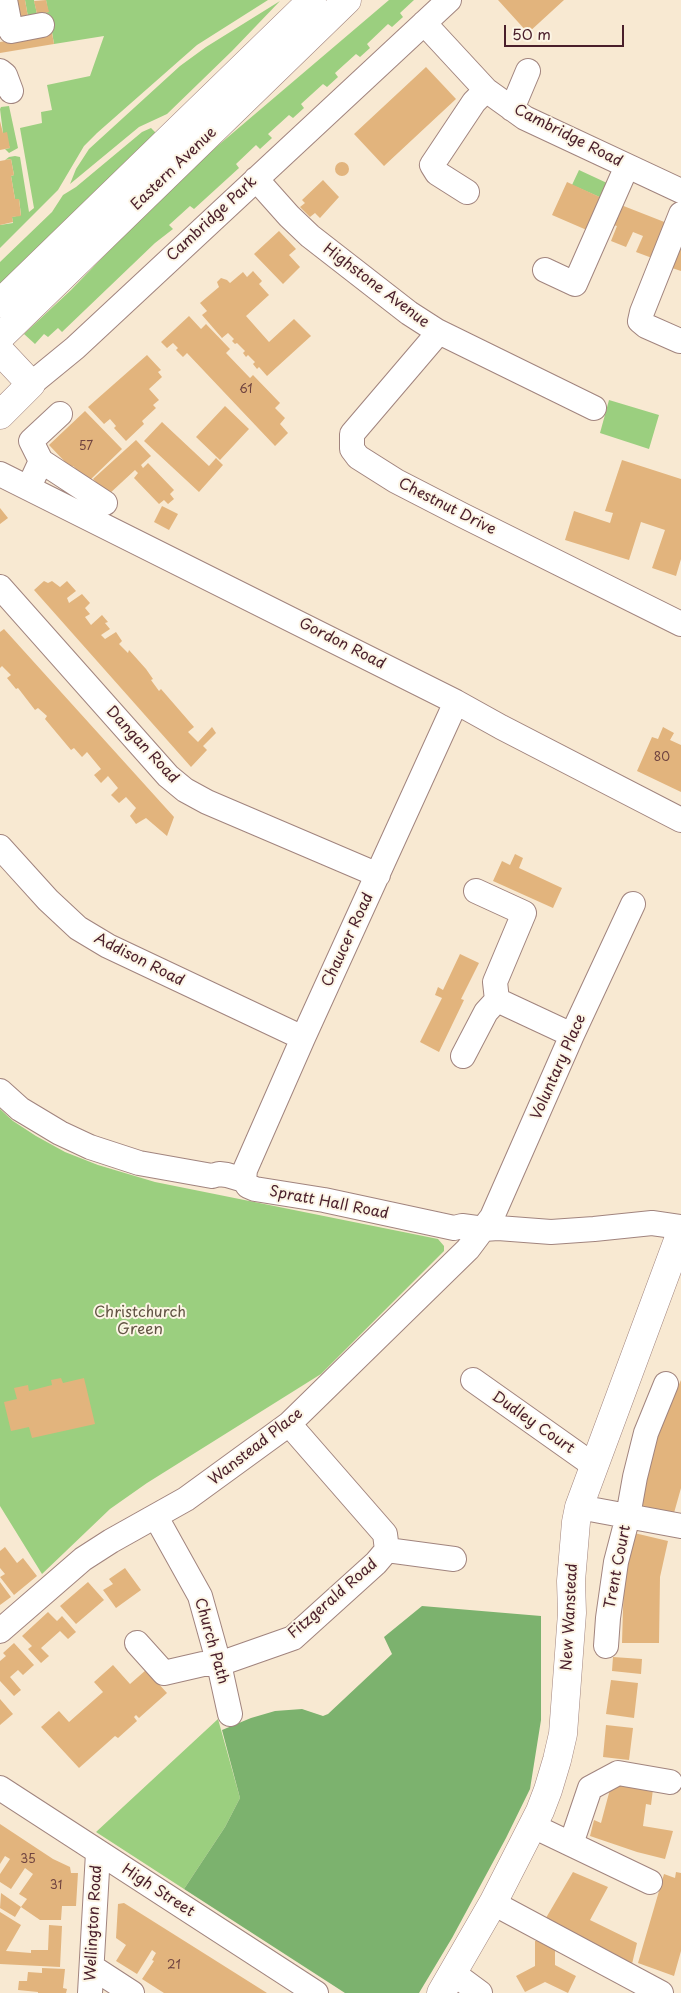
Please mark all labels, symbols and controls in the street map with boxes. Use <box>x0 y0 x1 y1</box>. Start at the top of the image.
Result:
scale bar <box>506 15 626 47</box>
text: 50 m <box>512 22 551 45</box>
street label: Cambridge Road <box>511 101 625 171</box>
street label: Eastern Avenue <box>128 124 220 214</box>
street label: Cambridge Park <box>163 173 261 265</box>
street label: Highstone Avenue <box>319 240 433 332</box>
house number: 61 <box>239 383 253 397</box>
house number: 57 <box>79 440 93 454</box>
street label: Chestnut Drive <box>395 475 499 539</box>
street label: Gordon Road <box>296 615 388 673</box>
street label: Dangan Road <box>102 703 182 787</box>
house number: 80 <box>654 751 670 765</box>
street label: Chaucer Road <box>318 890 378 990</box>
street label: Addison Road <box>91 930 187 990</box>
street label: Voluntary Place <box>528 1012 590 1122</box>
street label: Spratt Hall Road <box>268 1183 390 1223</box>
park label: Christchurch Green <box>94 1304 186 1339</box>
street label: Dudley Court <box>488 1388 578 1458</box>
street label: Wanstead Place <box>205 1405 307 1489</box>
street label: Trent Court <box>601 1524 635 1610</box>
street label: Fitzgerald Road <box>285 1555 381 1643</box>
street label: New Wanstead <box>558 1563 582 1671</box>
street label: Church Path <box>190 1596 232 1686</box>
house number: 35 <box>20 1853 36 1867</box>
street label: High Street <box>118 1861 198 1921</box>
street label: Wellington Road <box>82 1865 106 1981</box>
house number: 31 <box>50 1879 62 1893</box>
house number: 21 <box>167 1959 181 1973</box>

